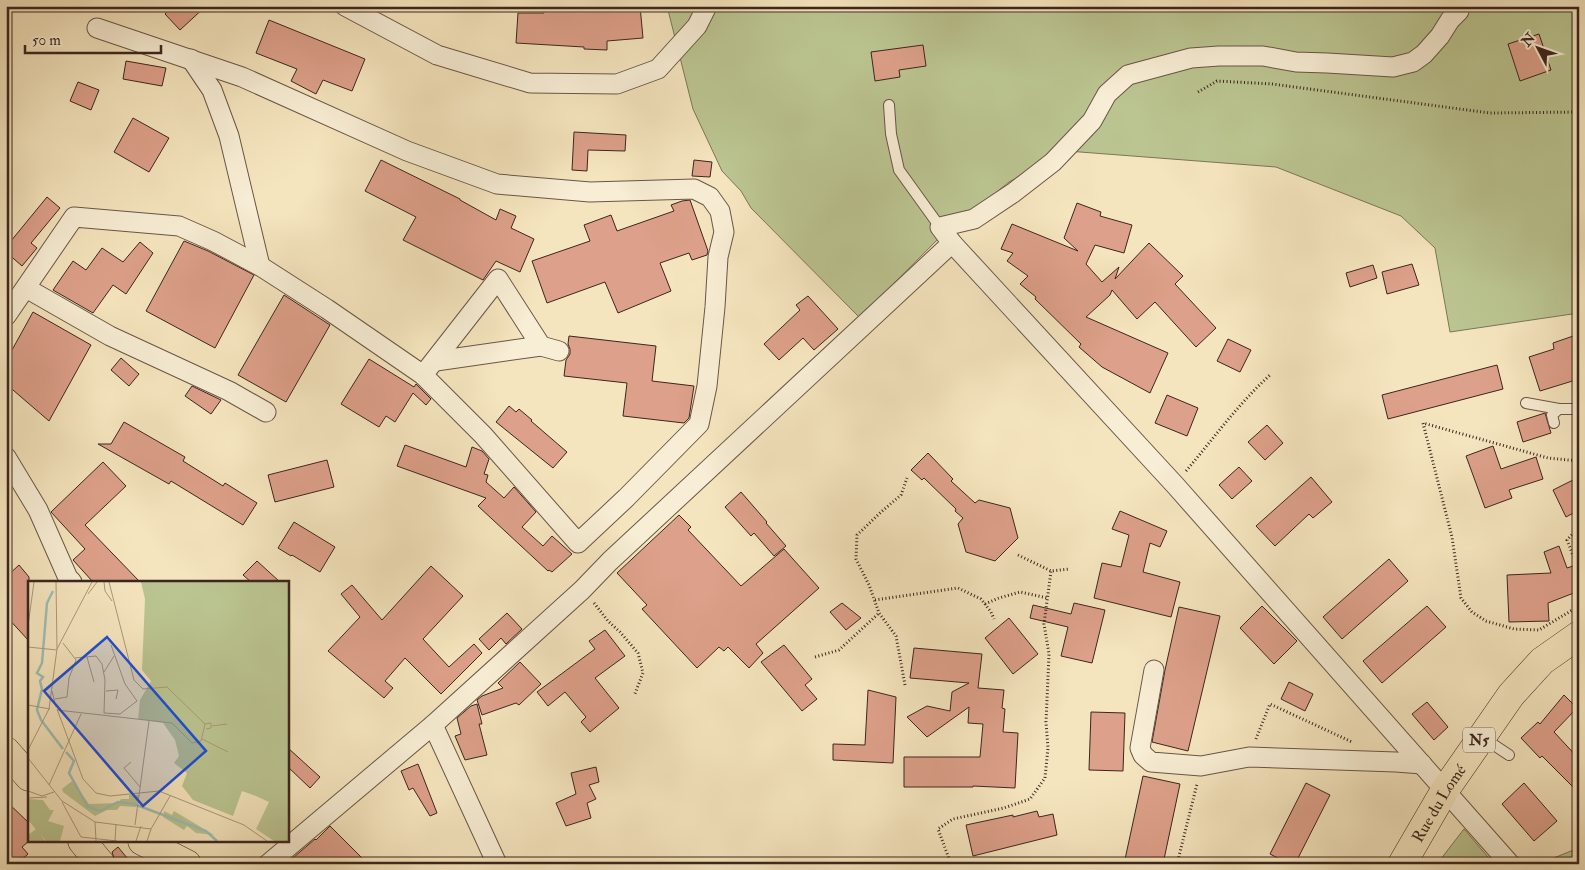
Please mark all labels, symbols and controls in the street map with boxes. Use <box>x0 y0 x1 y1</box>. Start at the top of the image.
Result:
scale bar <box>25 22 161 54</box>
north arrow <box>1512 22 1562 72</box>
text: N <box>1517 29 1539 51</box>
text: 50 m <box>32 31 61 50</box>
inset map <box>28 581 289 842</box>
road number: N5 <box>1463 728 1495 752</box>
street label: Rue du Lomé <box>1408 761 1471 846</box>

